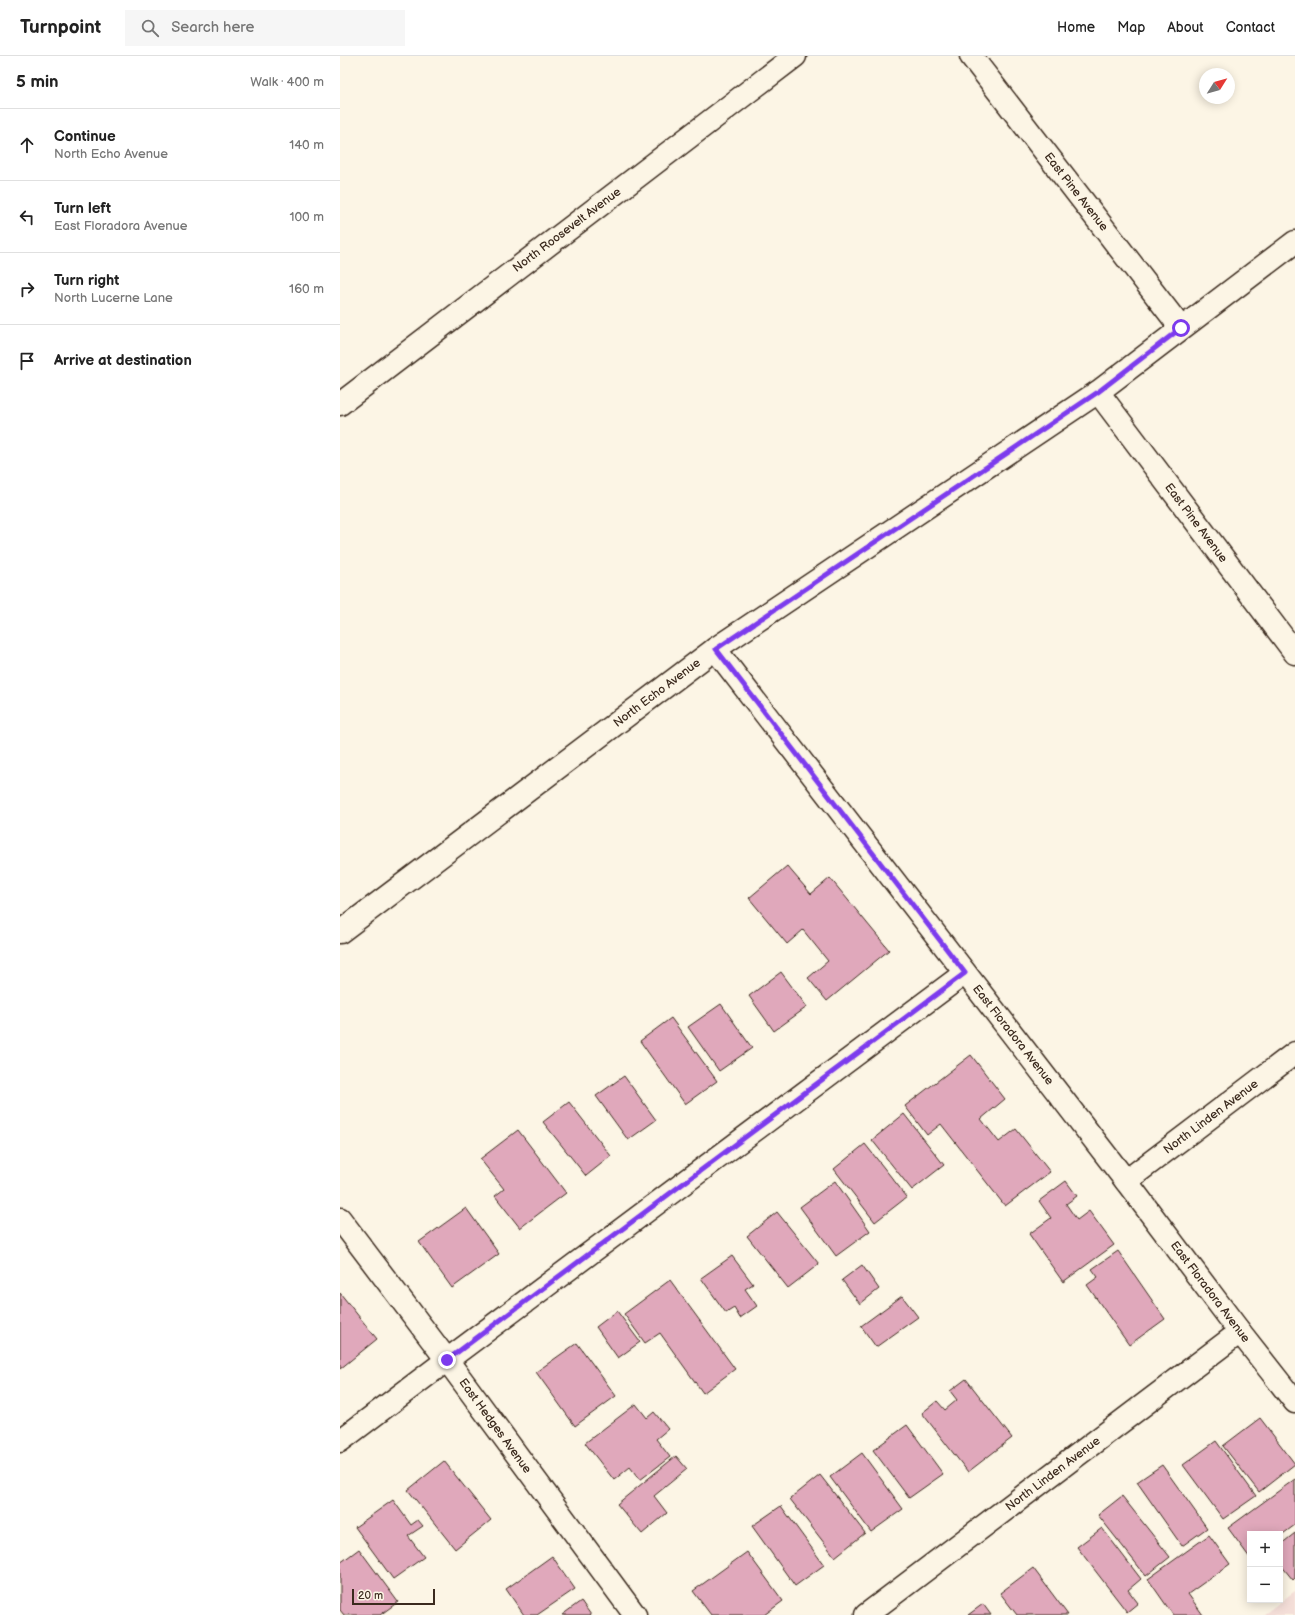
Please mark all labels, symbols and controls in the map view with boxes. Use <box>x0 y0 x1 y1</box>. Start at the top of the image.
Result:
search box <box>125 10 405 46</box>
text: Turnpoint <box>20 16 101 39</box>
icon: search <box>139 17 161 39</box>
text: Search here <box>171 18 254 37</box>
text: Home <box>1057 19 1095 36</box>
text: Map <box>1117 19 1145 36</box>
text: About <box>1167 19 1204 36</box>
text: Contact <box>1226 19 1275 36</box>
north arrow <box>1199 68 1235 104</box>
text: 5 min <box>16 72 59 92</box>
text: Walk · 400 m <box>250 74 324 90</box>
text: Continue <box>54 127 116 146</box>
icon: ahead <box>16 134 38 156</box>
text: 140 m <box>289 137 324 153</box>
text: North Echo Avenue <box>54 146 168 162</box>
street label: East Pine Avenue <box>1041 150 1111 234</box>
street label: North Roosevelt Avenue <box>510 184 624 276</box>
text: Turn left <box>54 199 111 218</box>
icon: left <box>16 206 38 228</box>
text: 100 m <box>289 209 324 225</box>
text: East Floradora Avenue <box>54 218 187 234</box>
text: Turn right <box>54 271 119 290</box>
icon: right <box>16 278 38 300</box>
text: 160 m <box>289 281 324 297</box>
text: North Lucerne Lane <box>54 290 173 306</box>
route start <box>1172 319 1190 337</box>
icon: arrive <box>16 350 38 372</box>
text: Arrive at destination <box>54 351 192 370</box>
street label: East Pine Avenue <box>1161 480 1231 566</box>
street label: North Echo Avenue <box>611 655 703 731</box>
street label: East Floradora Avenue <box>969 982 1057 1088</box>
street label: North Linden Avenue <box>1161 1077 1261 1157</box>
street label: East Floradora Avenue <box>1167 1238 1253 1346</box>
route end <box>438 1351 456 1369</box>
street label: East Hedges Avenue <box>455 1376 535 1476</box>
street label: North Linden Avenue <box>1003 1434 1103 1514</box>
map controls <box>1247 1531 1283 1603</box>
button: + <box>1247 1531 1283 1567</box>
button: − <box>1247 1567 1283 1603</box>
scale bar <box>352 1587 435 1606</box>
text: 20 m <box>358 1589 383 1602</box>

